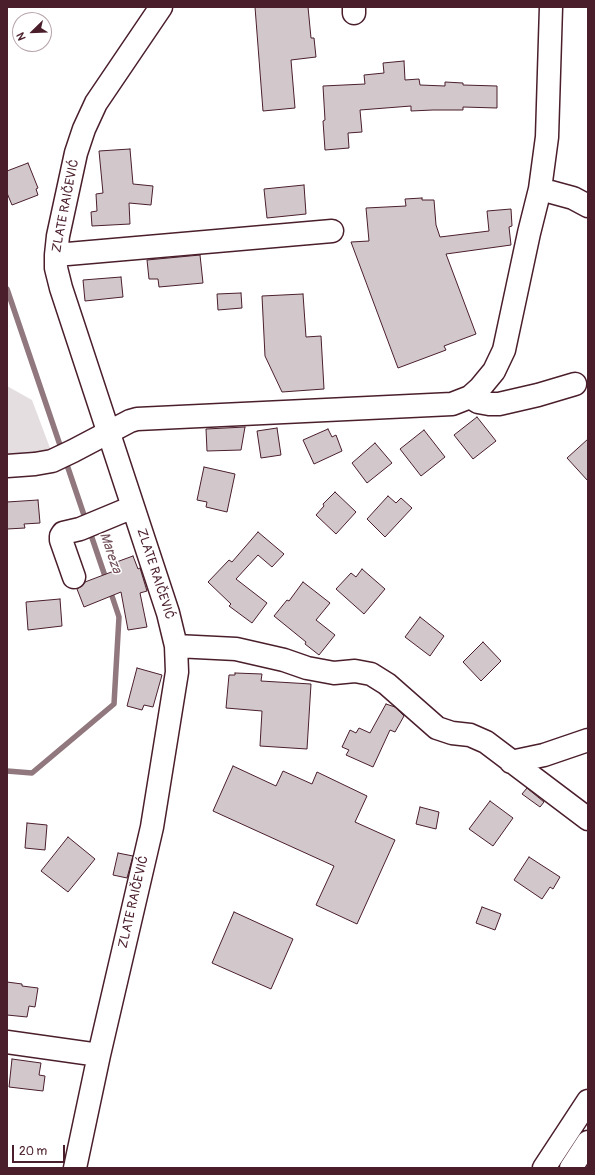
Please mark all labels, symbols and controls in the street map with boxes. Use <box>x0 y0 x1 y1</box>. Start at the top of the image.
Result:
north arrow <box>12 12 52 52</box>
text: N <box>14 31 29 42</box>
street label: ZLATE RAIČEVIĆ <box>49 158 83 254</box>
street label: ZLATE RAIČEVIĆ <box>133 527 177 621</box>
water label: Mareza <box>95 530 125 576</box>
street label: ZLATE RAIČEVIĆ <box>116 854 152 950</box>
scale bar <box>14 1137 67 1163</box>
text: 20 m <box>19 1144 47 1159</box>

